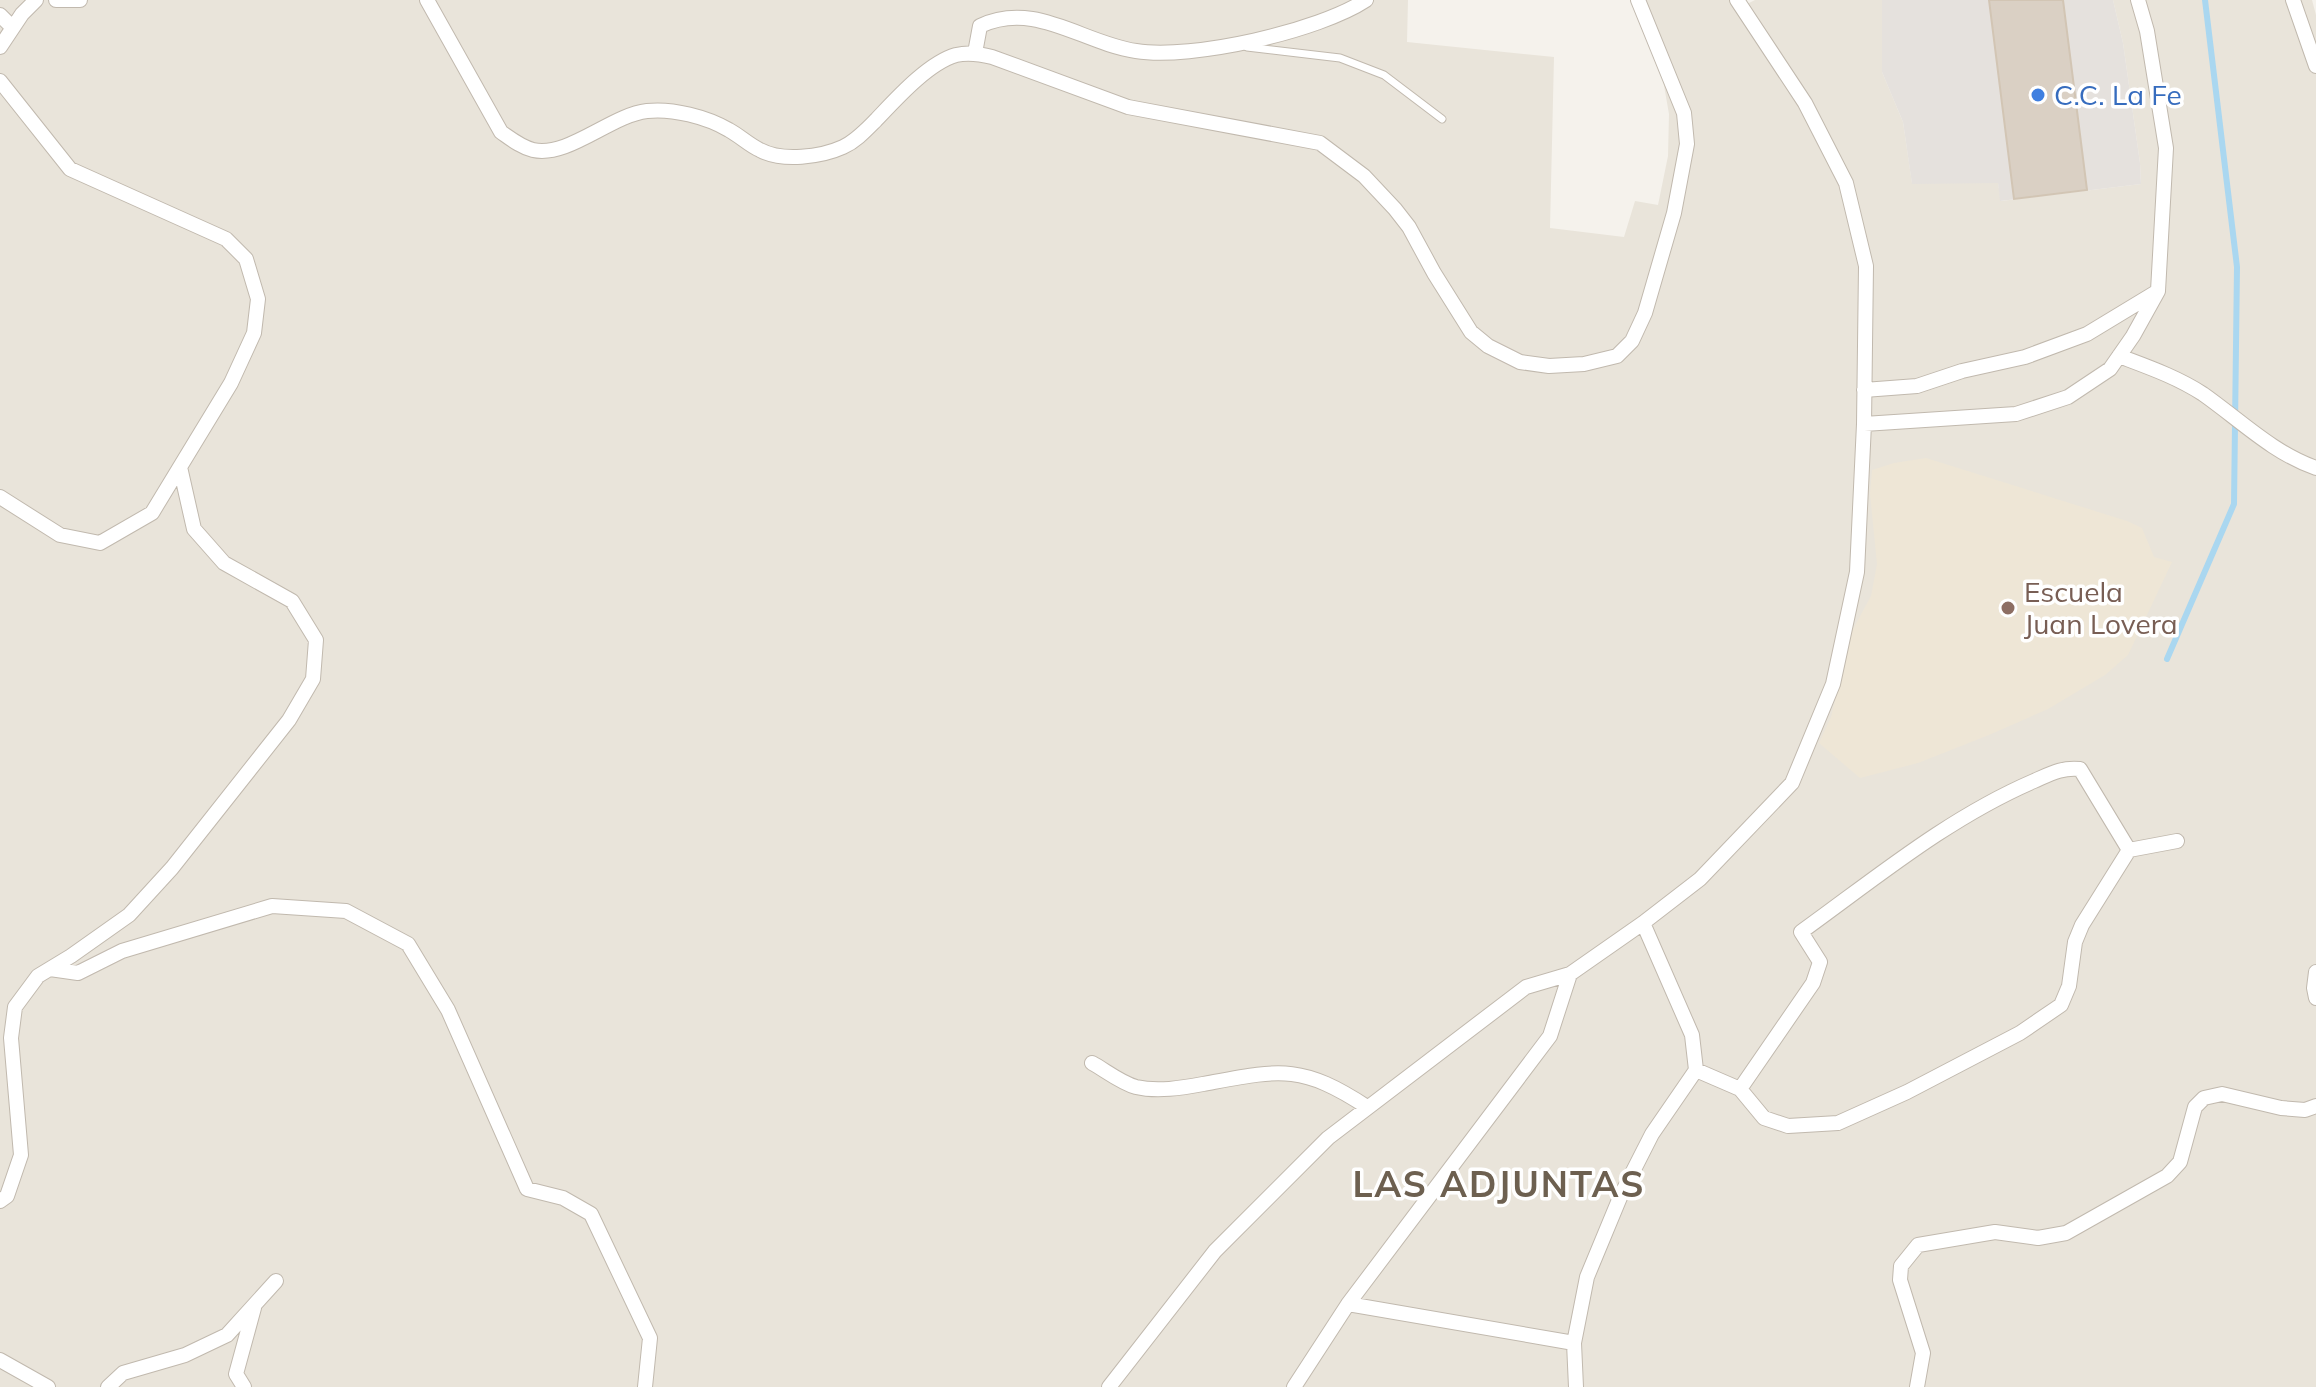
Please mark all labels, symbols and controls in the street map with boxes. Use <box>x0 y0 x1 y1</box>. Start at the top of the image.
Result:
place label: C.C. La Fe <box>2054 77 2182 112</box>
marker: C.C. La Fe <box>2029 86 2047 104</box>
place label: Escuela Juan Lovera <box>2024 574 2178 641</box>
marker: Escuela Juan Lovera <box>1999 599 2017 617</box>
district label: LAS ADJUNTAS <box>1353 1161 1645 1206</box>

